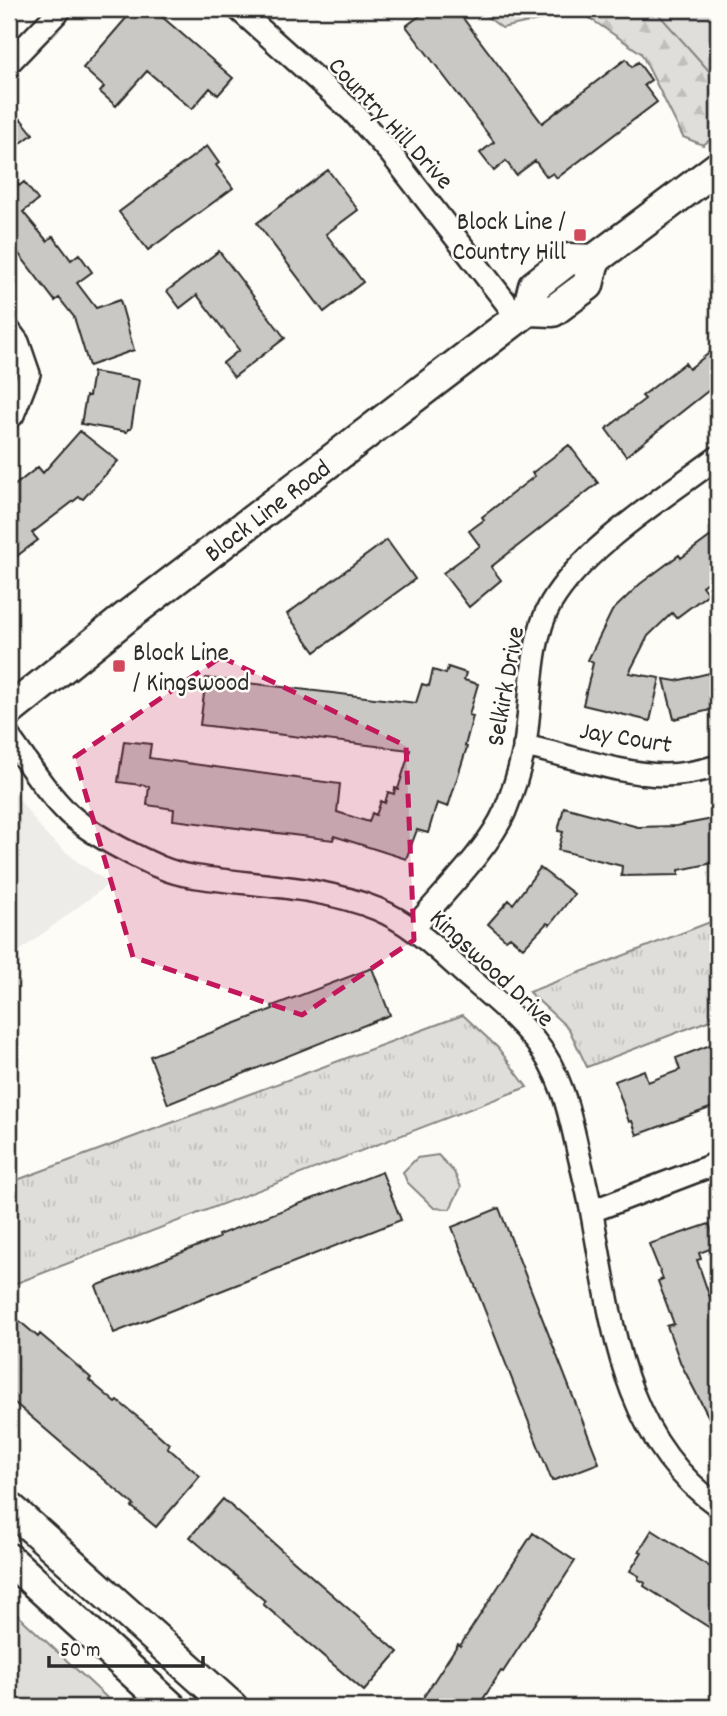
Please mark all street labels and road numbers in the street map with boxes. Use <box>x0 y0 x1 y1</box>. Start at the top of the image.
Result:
street label: Country Hill Drive <box>318 50 461 199</box>
street label: Block Line Road <box>198 452 340 573</box>
street label: Selkirk Drive <box>479 624 536 749</box>
street label: Jay Court <box>577 714 675 765</box>
street label: Kingswood Drive <box>420 902 561 1037</box>

